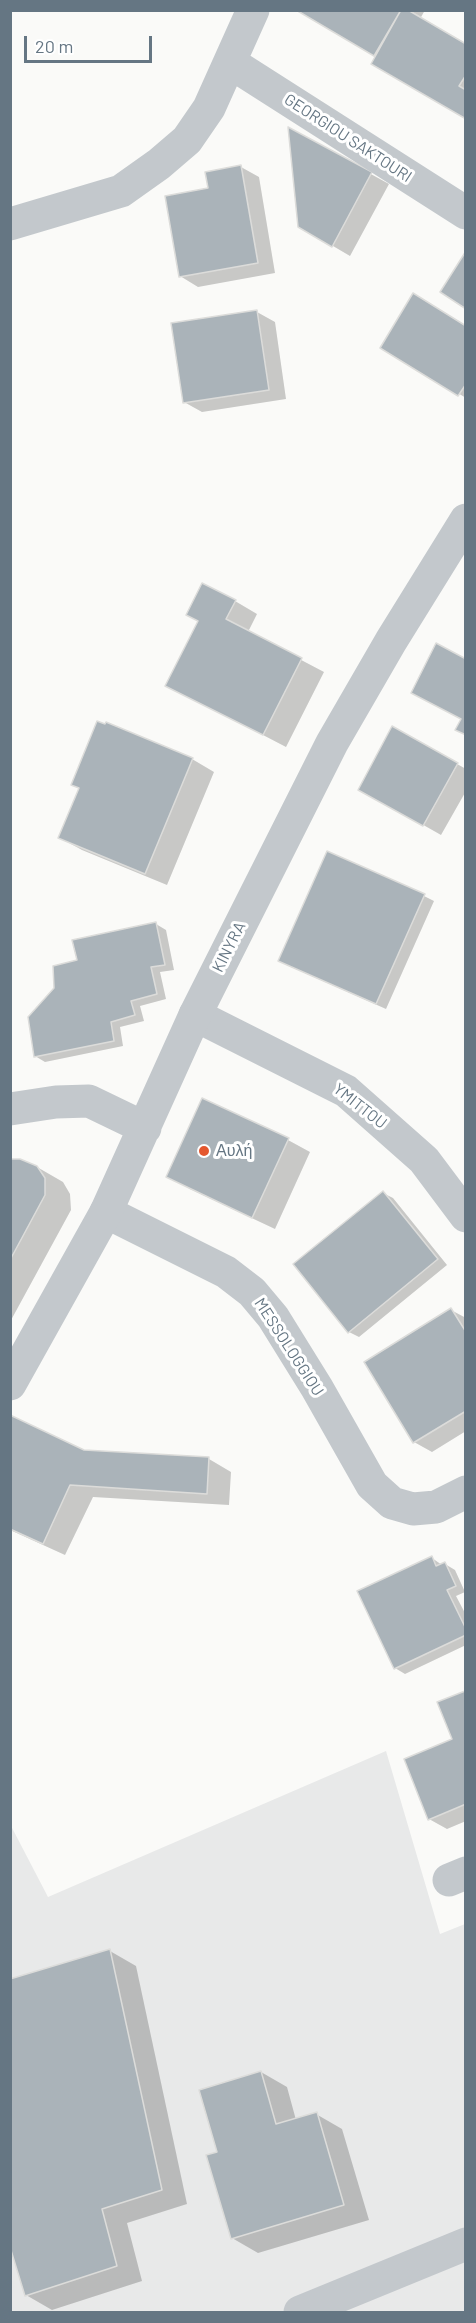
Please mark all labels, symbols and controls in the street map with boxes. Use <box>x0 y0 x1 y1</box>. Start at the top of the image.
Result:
scale bar <box>27 24 154 62</box>
text: 20 m <box>35 35 73 57</box>
street label: GEORGIOU SAKTOURI <box>281 90 415 186</box>
street label: KINYRA <box>208 919 250 975</box>
street label: YMITTOU <box>329 1079 391 1133</box>
place label: Αυλή <box>216 1141 252 1161</box>
marker: Αυλή <box>197 1144 211 1158</box>
street label: MESSOLOGGIOU <box>250 1294 328 1400</box>

